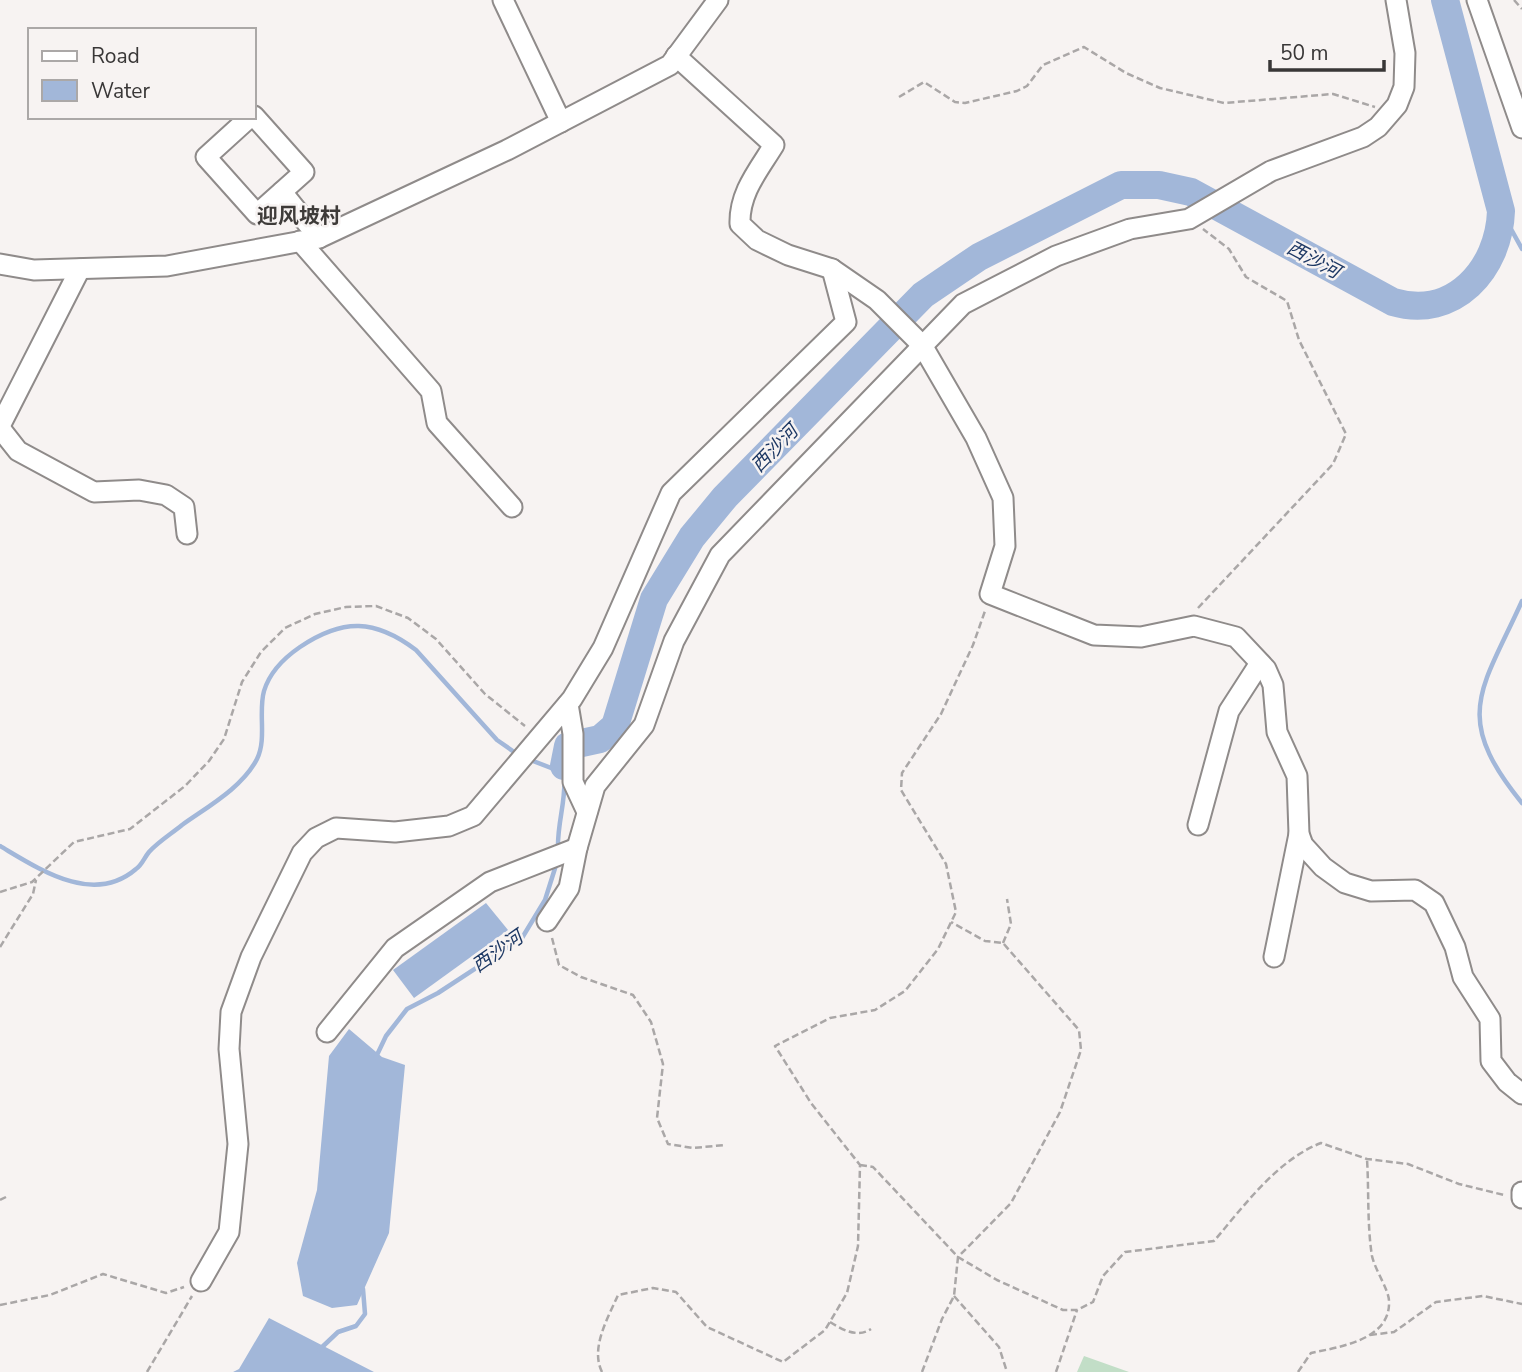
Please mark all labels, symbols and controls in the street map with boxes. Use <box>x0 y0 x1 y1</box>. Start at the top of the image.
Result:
legend <box>28 28 256 119</box>
scale bar <box>1270 28 1384 72</box>
text: 50 m <box>1280 39 1329 67</box>
text: Road <box>91 42 140 70</box>
text: Water <box>91 77 150 105</box>
district label: 迎风坡村 <box>257 202 341 230</box>
water label: 西沙河 <box>1282 235 1348 287</box>
water label: 西沙河 <box>746 416 807 478</box>
water label: 西沙河 <box>467 923 532 979</box>

